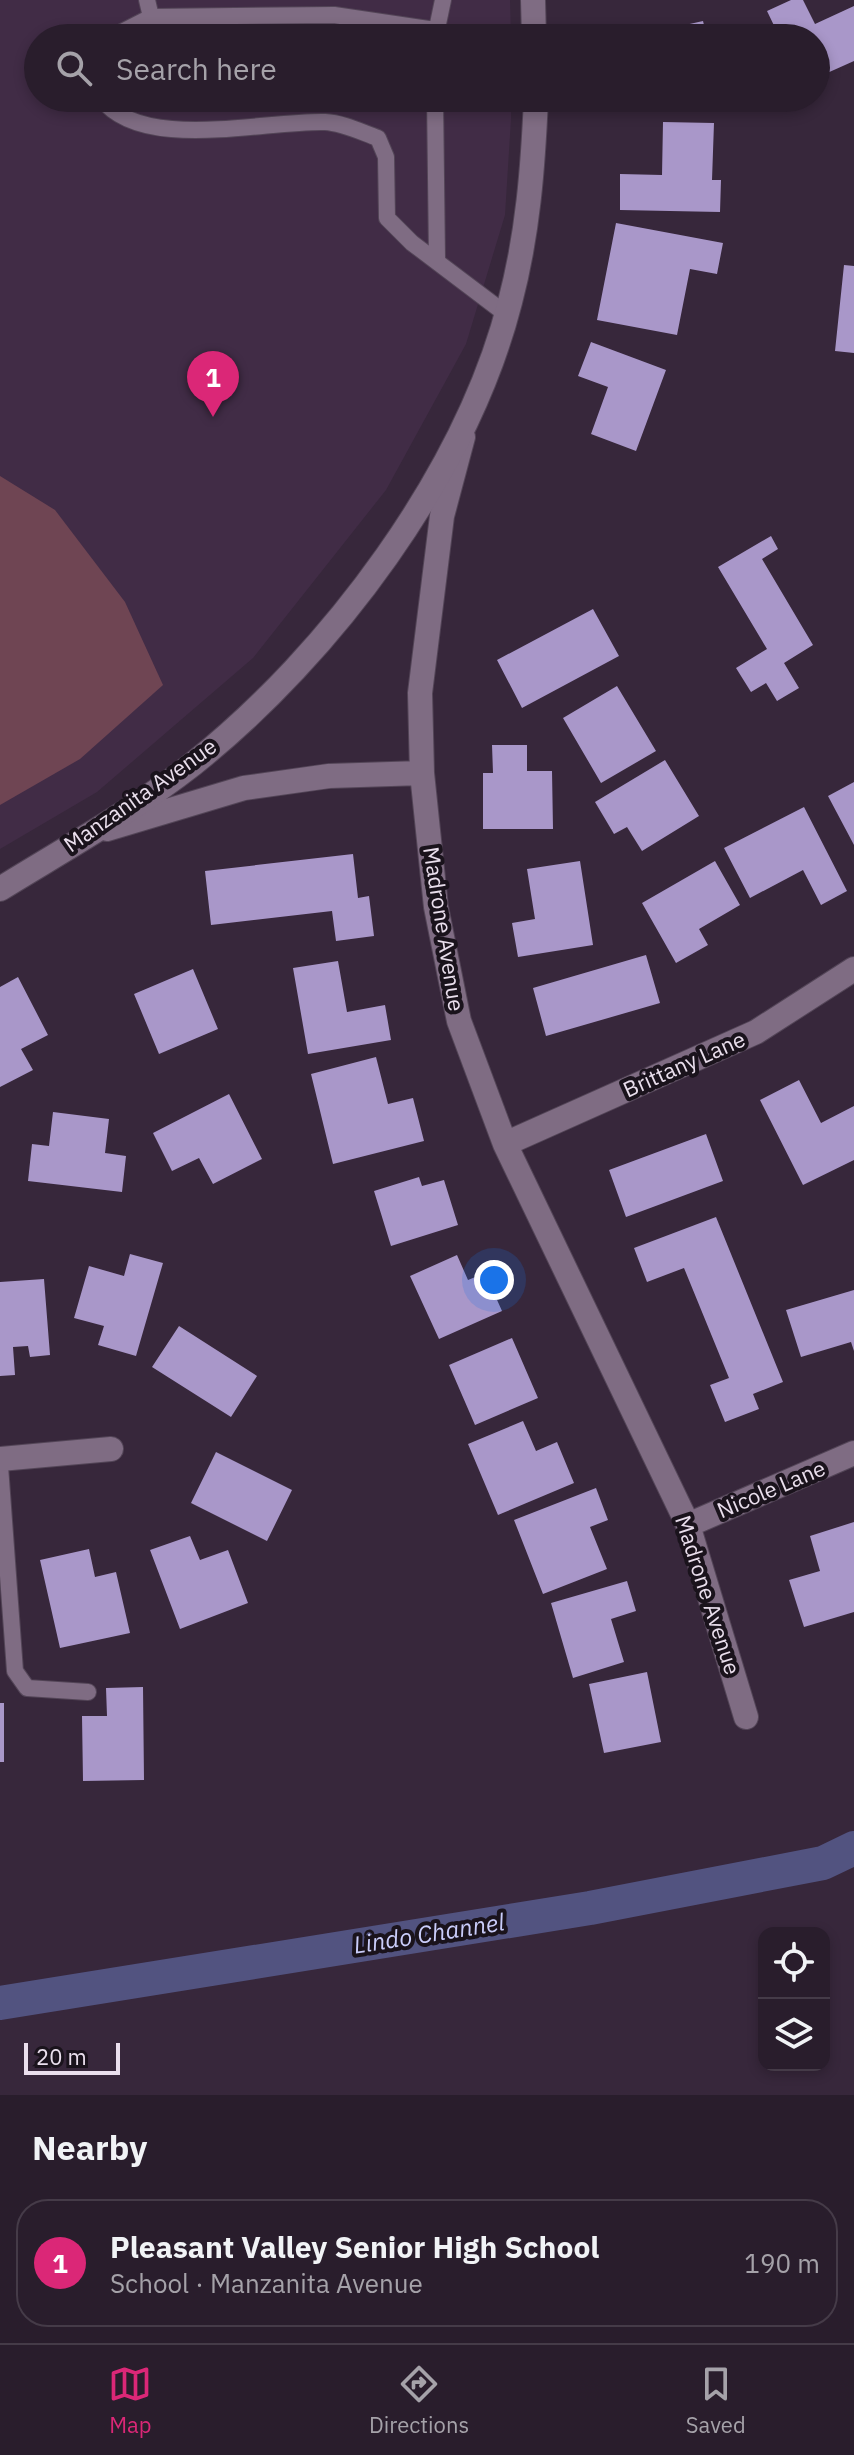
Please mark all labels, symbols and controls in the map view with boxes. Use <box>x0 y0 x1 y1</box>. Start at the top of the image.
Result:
search box <box>24 24 830 112</box>
icon: search <box>52 46 96 90</box>
text: Search here <box>116 49 277 88</box>
pin: 1 <box>187 351 239 417</box>
street label: Manzanita Avenue <box>58 731 222 858</box>
street label: Madrone Avenue <box>417 845 472 1013</box>
street label: Brittany Lane <box>618 1024 749 1103</box>
your location <box>474 1260 514 1300</box>
street label: Nicole Lane <box>712 1453 829 1524</box>
street label: Madrone Avenue <box>669 1511 748 1678</box>
water label: Lindo Channel <box>351 1905 507 1961</box>
map controls <box>758 1927 830 2071</box>
button: locate <box>758 1927 830 1999</box>
button: layers <box>758 1999 830 2071</box>
scale bar <box>24 2039 120 2075</box>
text: 20 m <box>36 2042 87 2071</box>
text: Nearby <box>32 2125 147 2169</box>
text: Pleasant Valley Senior High School <box>110 2227 599 2266</box>
text: 1 <box>52 2246 68 2280</box>
text: 190 m <box>744 2246 820 2280</box>
text: School · Manzanita Avenue <box>110 2266 423 2300</box>
tab: Map <box>108 2362 152 2439</box>
tab: Directions <box>369 2362 469 2439</box>
tab: Saved <box>686 2362 746 2439</box>

